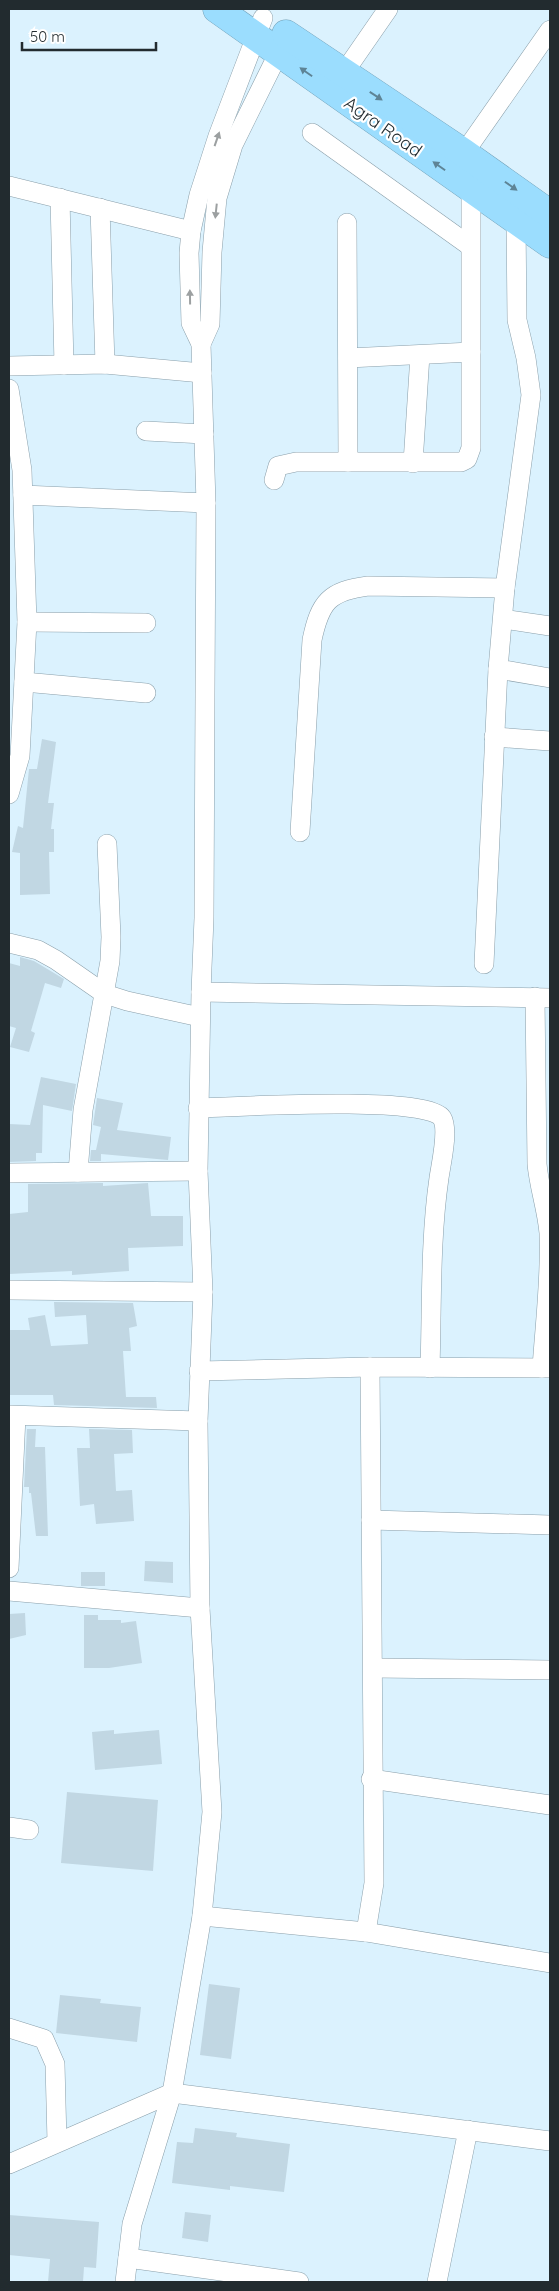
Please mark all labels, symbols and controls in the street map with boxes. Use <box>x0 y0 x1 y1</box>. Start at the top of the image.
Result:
scale bar <box>22 20 156 52</box>
text: 50 m <box>30 27 65 46</box>
one-way arrow <box>299 67 313 77</box>
street label: Agra Road <box>340 91 427 162</box>
one-way arrow <box>370 91 383 101</box>
one-way arrow <box>213 131 221 146</box>
one-way arrow <box>432 161 446 171</box>
one-way arrow <box>504 181 518 191</box>
one-way arrow <box>212 203 220 219</box>
one-way arrow <box>186 289 194 305</box>

